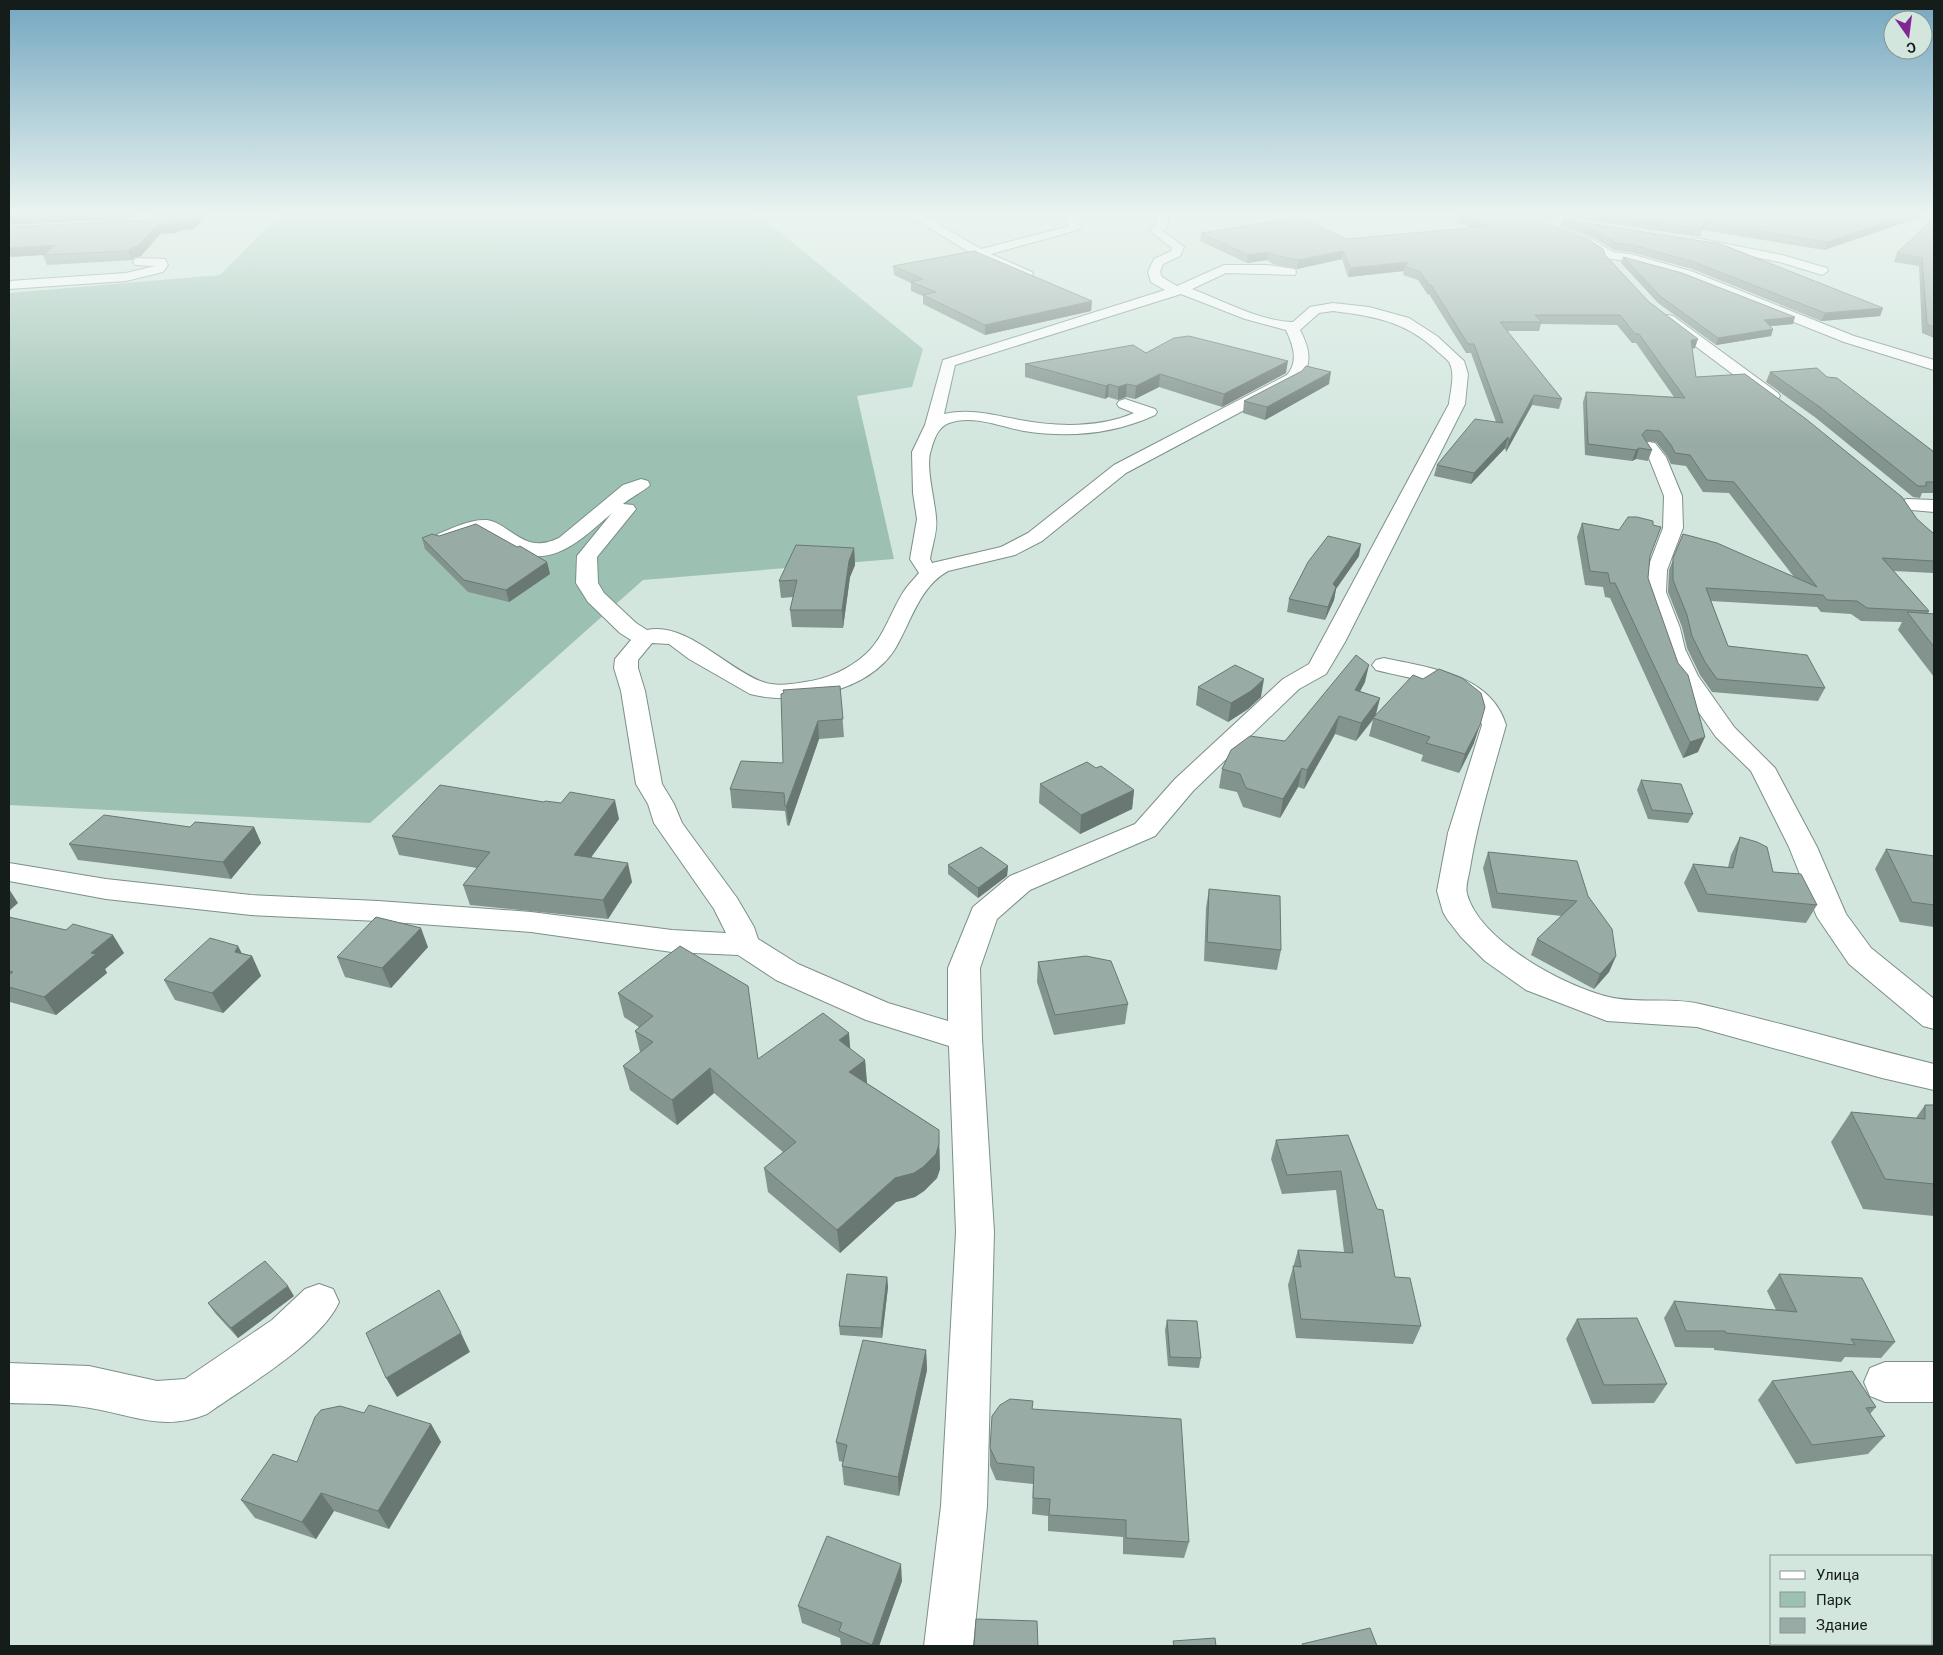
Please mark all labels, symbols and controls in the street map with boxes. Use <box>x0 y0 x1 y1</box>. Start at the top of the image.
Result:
north arrow <box>1883 10 1933 60</box>
text: С <box>1905 39 1918 56</box>
legend <box>1770 1555 1933 1645</box>
text: Улица <box>1816 1566 1859 1584</box>
text: Парк <box>1816 1591 1851 1609</box>
text: Здание <box>1816 1616 1867 1634</box>

